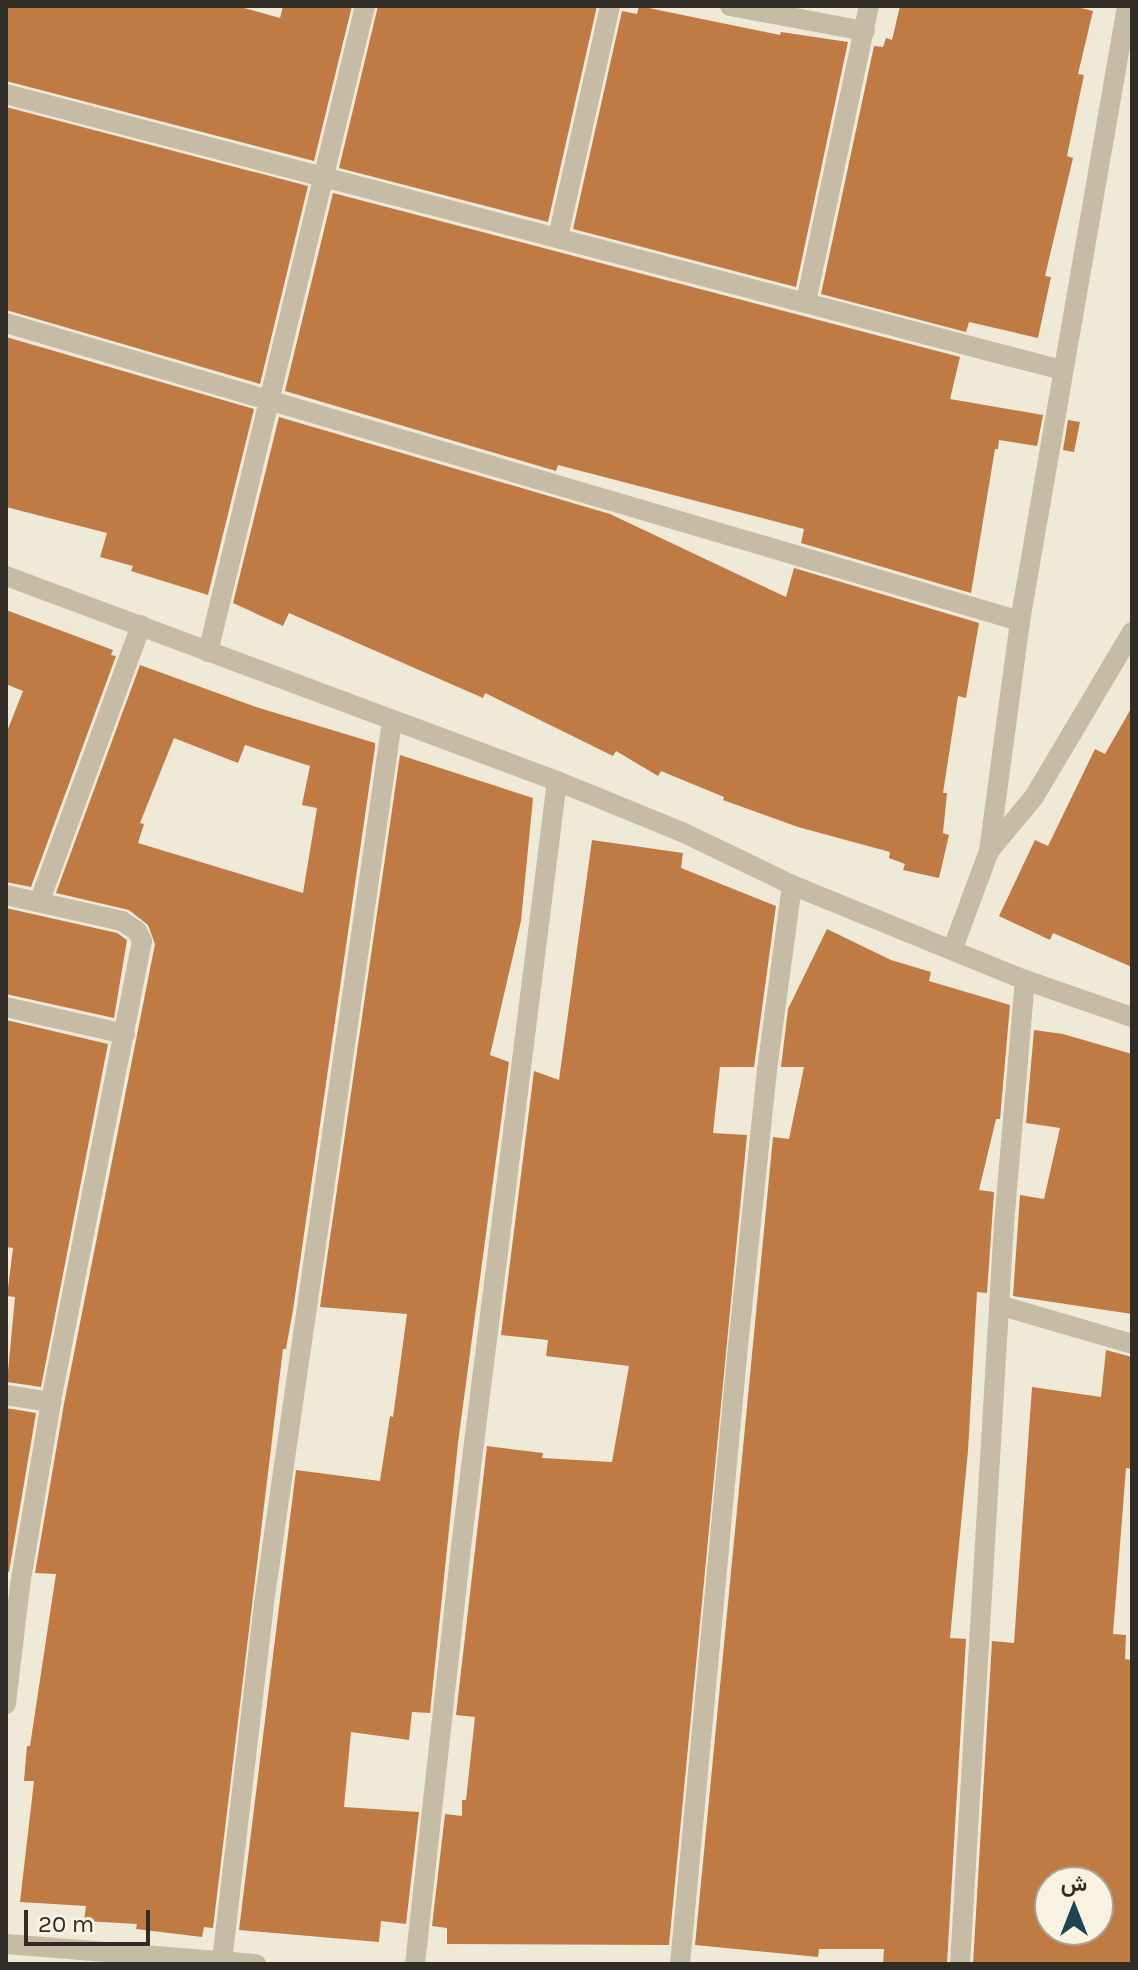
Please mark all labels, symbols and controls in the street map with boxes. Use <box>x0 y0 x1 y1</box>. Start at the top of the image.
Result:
north arrow <box>1034 1866 1114 1946</box>
text: ش <box>1061 1871 1087 1897</box>
scale bar <box>28 1894 154 1944</box>
text: 20 m <box>38 1910 94 1938</box>

